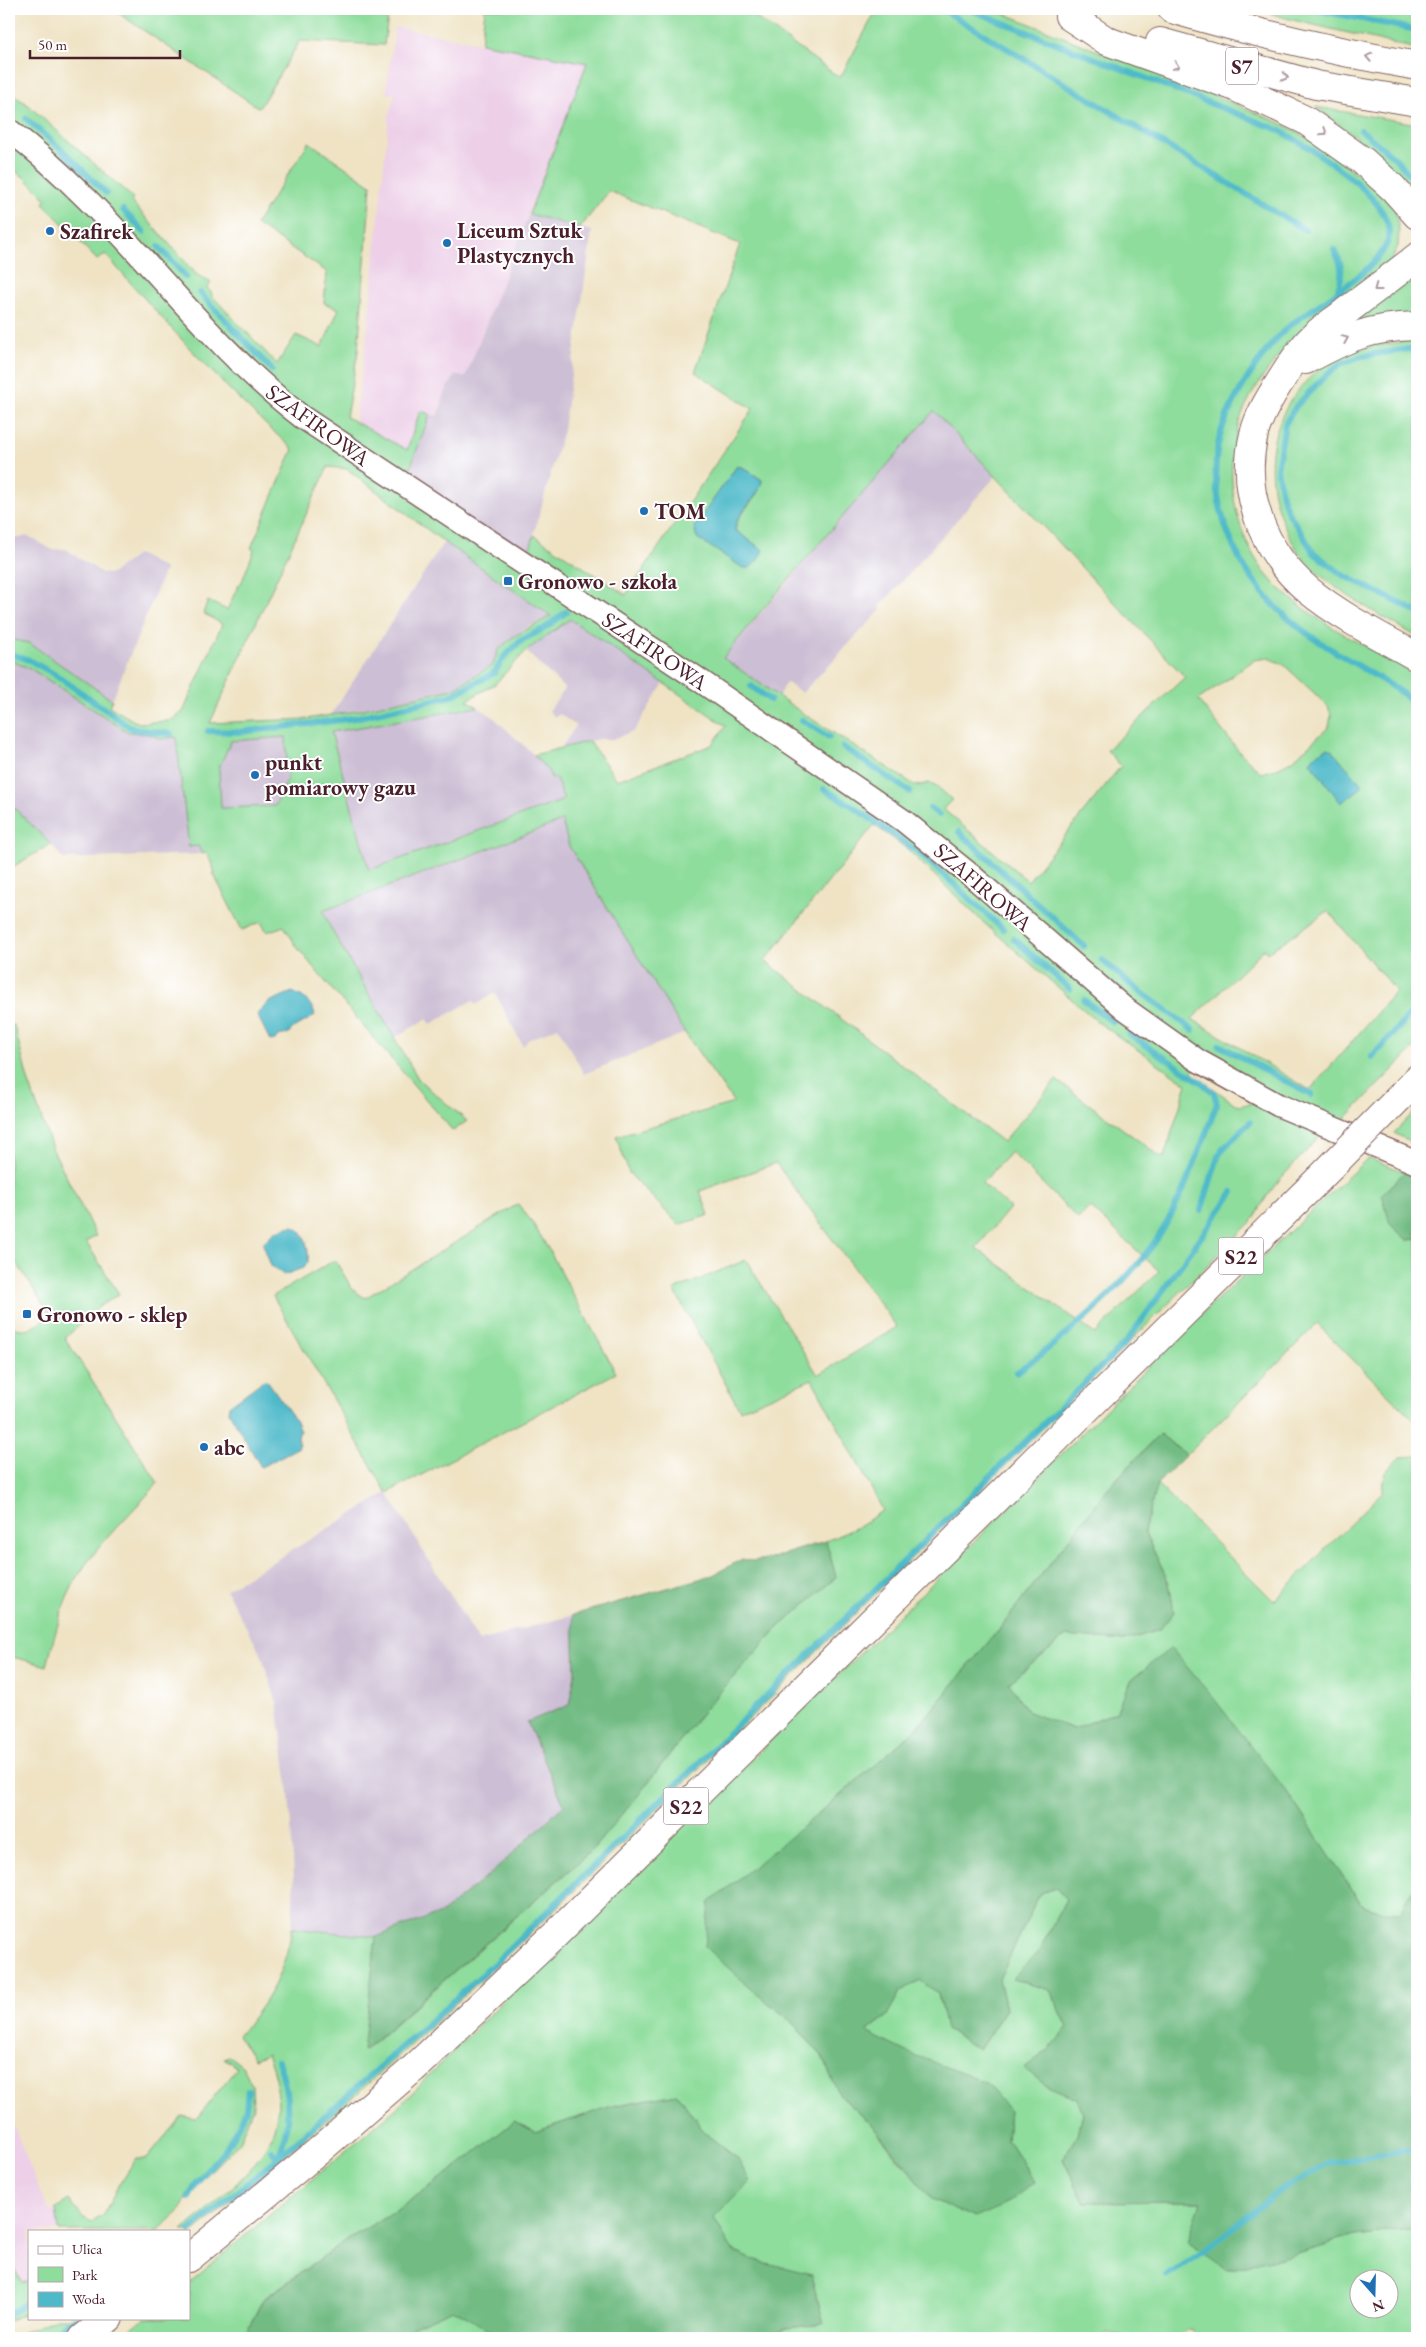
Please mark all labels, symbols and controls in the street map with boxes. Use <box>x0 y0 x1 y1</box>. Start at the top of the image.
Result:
scale bar <box>30 28 180 60</box>
text: 50 m <box>38 35 67 54</box>
road number: S7 <box>1226 48 1258 84</box>
one-way arrow <box>1365 53 1374 63</box>
one-way arrow <box>1171 60 1180 70</box>
one-way arrow <box>1280 71 1289 82</box>
one-way arrow <box>1319 126 1328 136</box>
place label: Liceum Sztuk Plastycznych <box>457 216 583 270</box>
place label: Szafirek <box>60 217 134 246</box>
marker: Szafirek <box>44 225 56 237</box>
marker: Liceum Sztuk Plastycznych <box>441 237 453 249</box>
one-way arrow <box>1374 282 1383 291</box>
one-way arrow <box>1340 335 1349 346</box>
street label: SZAFIROWA <box>260 378 376 473</box>
place label: TOM <box>654 497 706 526</box>
marker: TOM <box>638 505 650 517</box>
place label: Gronowo - szkoła <box>518 567 677 596</box>
marker: Gronowo - szkoła <box>502 575 514 587</box>
street label: SZAFIROWA <box>596 605 714 697</box>
place label: punkt pomiarowy gazu <box>265 748 416 802</box>
marker: punkt pomiarowy gazu <box>249 769 261 781</box>
street label: SZAFIROWA <box>928 836 1039 938</box>
road number: S22 <box>1218 1238 1264 1274</box>
place label: Gronowo - sklep <box>37 1300 187 1329</box>
marker: Gronowo - sklep <box>21 1308 33 1320</box>
place label: abc <box>214 1433 245 1462</box>
marker: abc <box>198 1441 210 1453</box>
road number: S22 <box>664 1788 708 1824</box>
legend <box>28 2230 190 2320</box>
text: Ulica <box>72 2239 102 2258</box>
text: Park <box>72 2265 99 2284</box>
north arrow <box>1348 2270 1398 2320</box>
text: Woda <box>72 2289 105 2308</box>
text: N <box>1369 2296 1387 2317</box>

